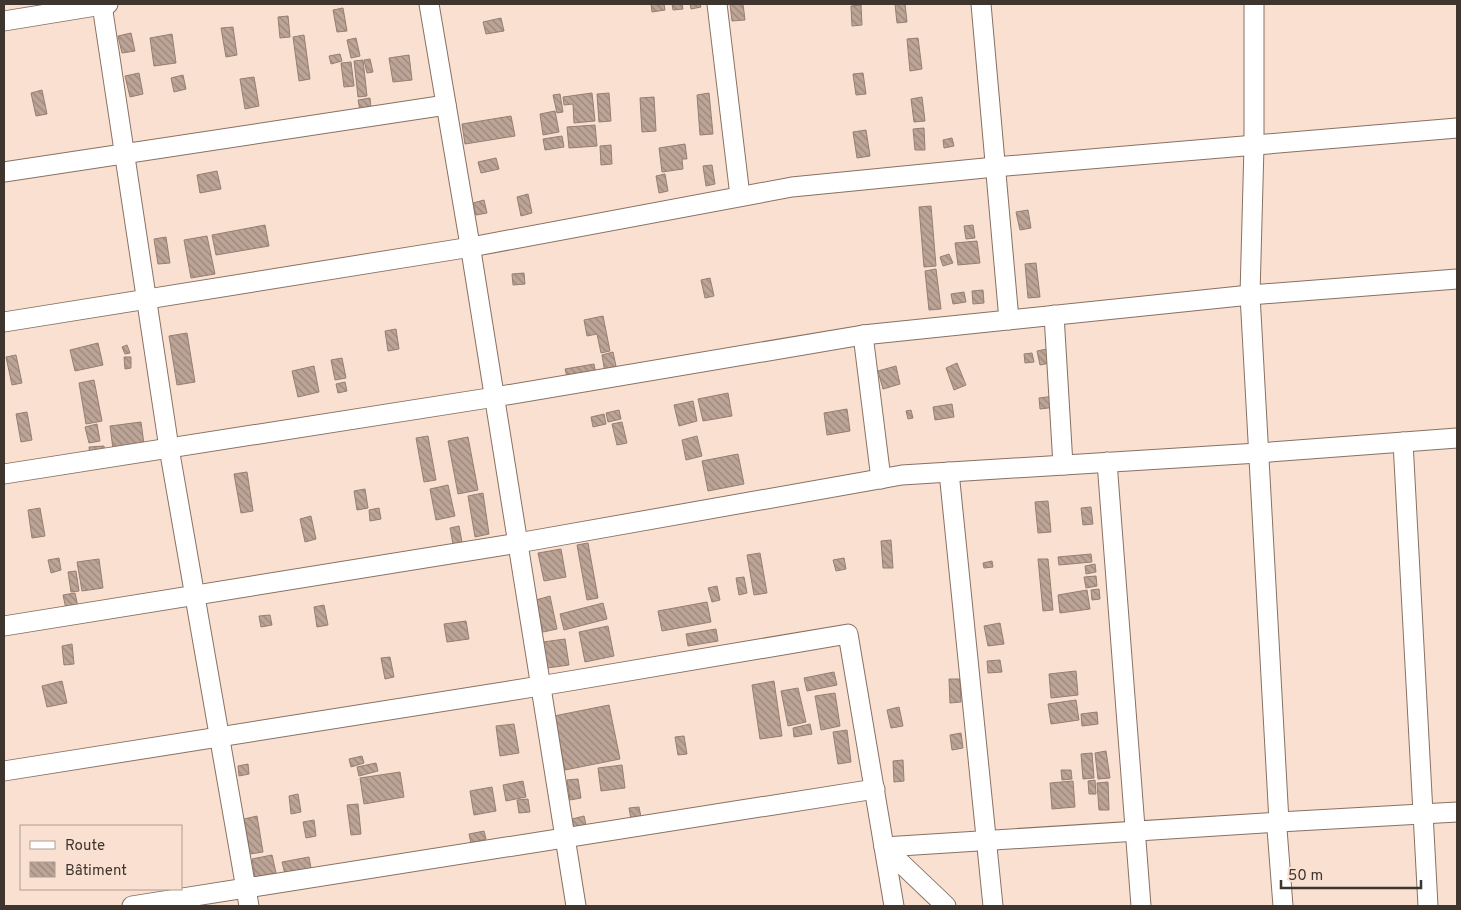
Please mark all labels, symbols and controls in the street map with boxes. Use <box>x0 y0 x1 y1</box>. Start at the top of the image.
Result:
legend <box>20 825 182 890</box>
text: Route <box>65 837 105 856</box>
scale bar <box>1281 858 1421 890</box>
text: Bâtiment <box>65 862 127 881</box>
text: 50 m <box>1288 867 1323 886</box>

